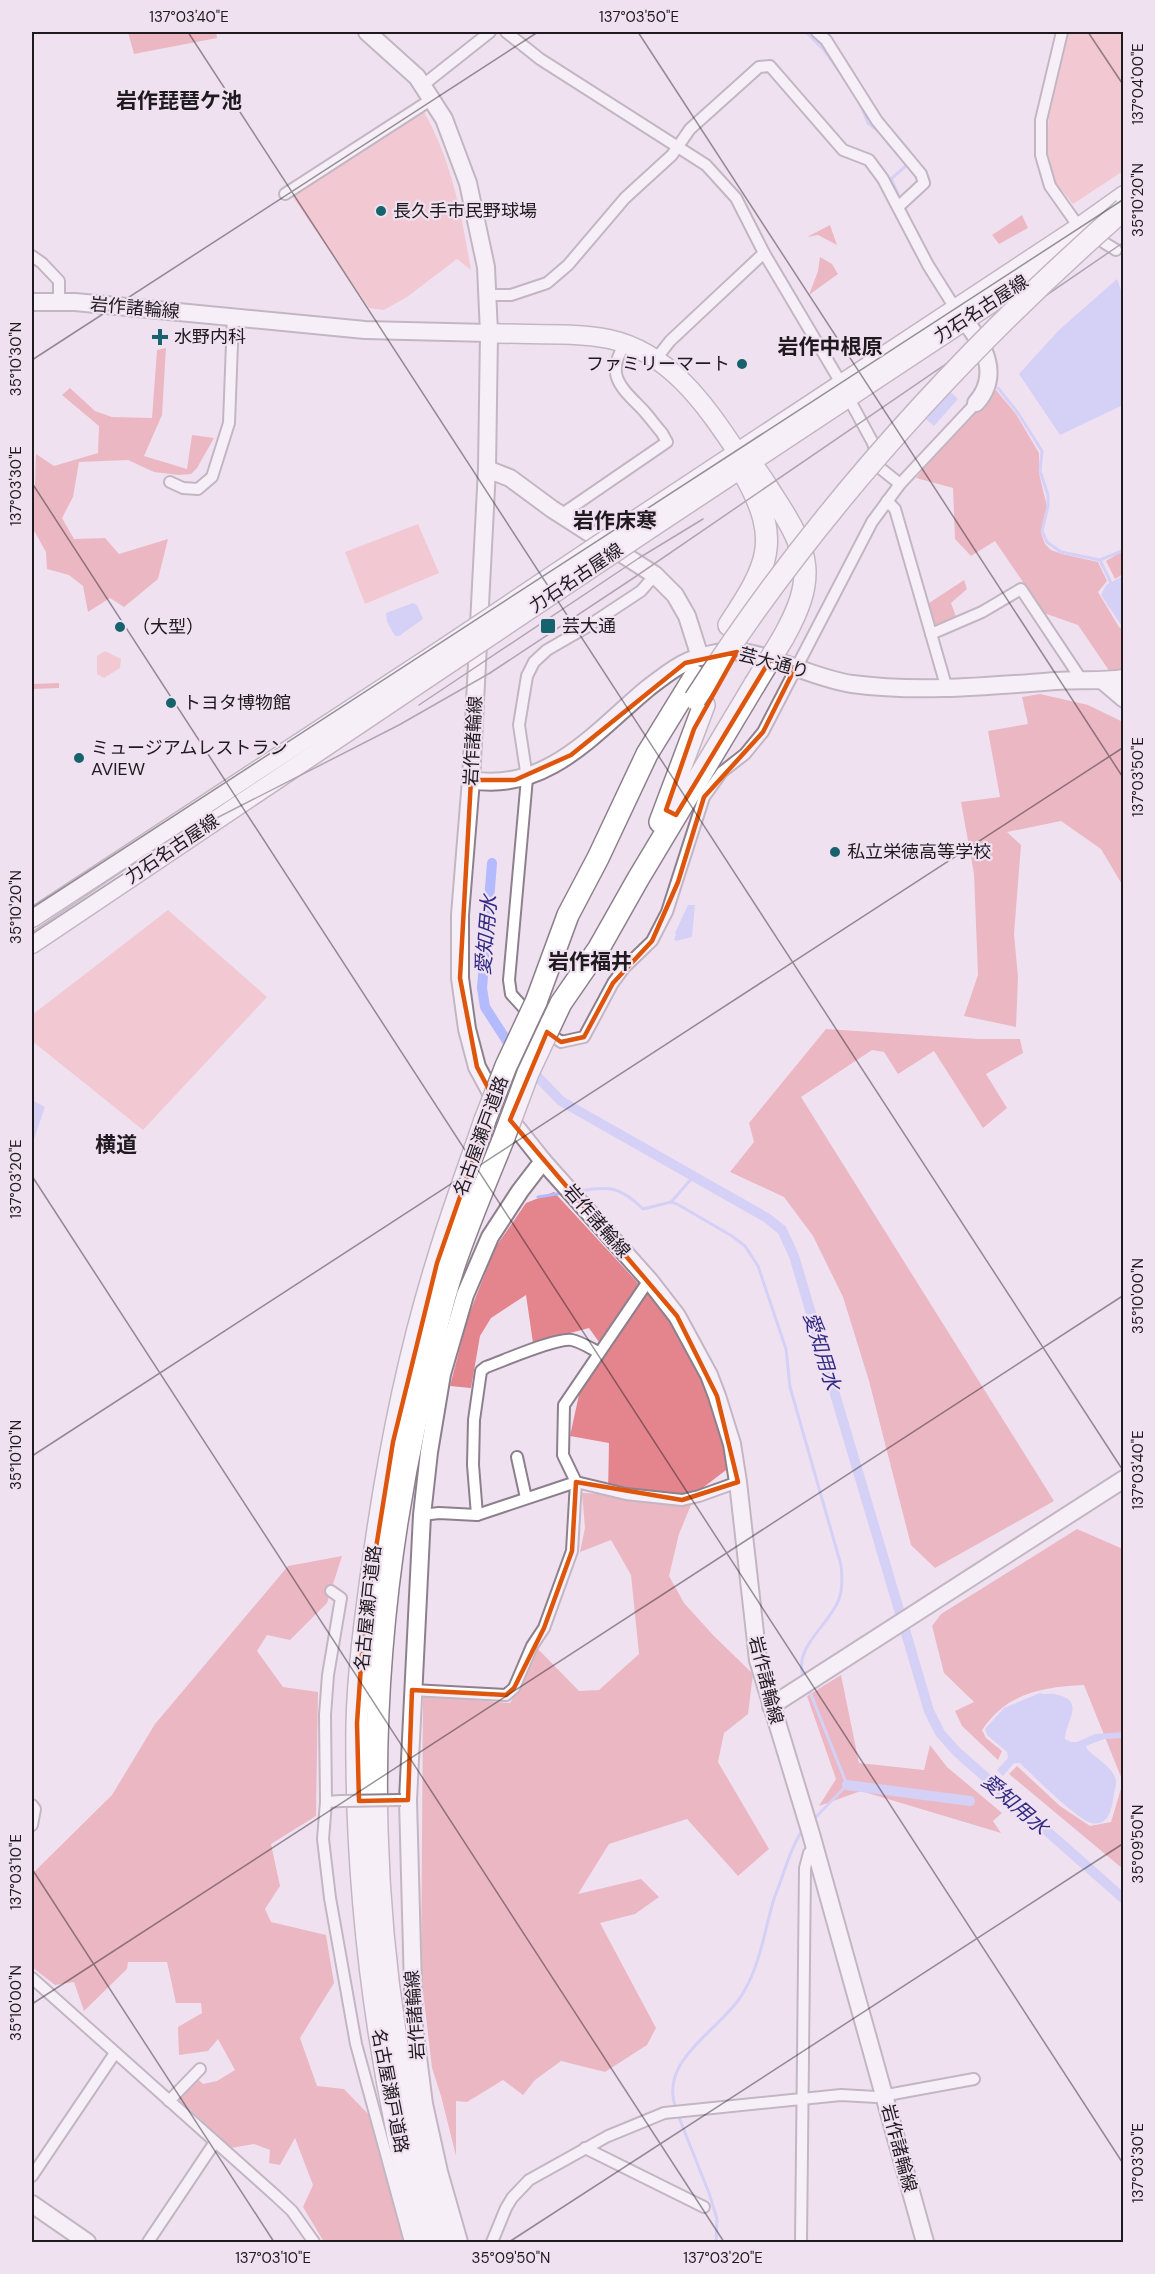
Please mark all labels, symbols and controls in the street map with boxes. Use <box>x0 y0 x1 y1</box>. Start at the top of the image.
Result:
text: 137°03'40"E <box>149 7 229 27</box>
text: 137°03'50"E <box>599 7 679 27</box>
text: 137°04'00"E <box>1128 43 1148 125</box>
district label: 岩作琵琶ケ池 <box>116 87 242 115</box>
text: 35°10'20"N <box>1128 163 1148 237</box>
place label: 長久手市民野球場 <box>393 199 537 223</box>
marker: 長久手市民野球場 <box>374 204 388 218</box>
street label: 力石名古屋線 <box>929 270 1033 348</box>
street label: 岩作諸輪線 <box>89 292 181 324</box>
text: 35°10'30"N <box>6 322 26 396</box>
place label: 水野内科 <box>174 325 246 349</box>
marker: 水野内科 <box>151 328 169 346</box>
district label: 岩作中根原 <box>778 333 883 361</box>
place label: ファミリーマート <box>586 352 730 376</box>
marker: ファミリーマート <box>735 357 749 371</box>
text: 137°03'30"E <box>6 446 26 526</box>
district label: 岩作床寒 <box>573 507 657 535</box>
street label: 力石名古屋線 <box>525 538 627 618</box>
place label: 芸大通 <box>562 614 616 638</box>
place label: （大型） <box>132 615 204 639</box>
marker: 芸大通 <box>539 617 557 635</box>
marker: （大型） <box>113 620 127 634</box>
street label: 芸大通り <box>736 642 812 684</box>
place label: トヨタ博物館 <box>183 691 291 715</box>
street label: 岩作諸輪線 <box>459 695 487 787</box>
marker: トヨタ博物館 <box>164 696 178 710</box>
place label: ミュージアムレストラン AVIEW <box>91 736 287 781</box>
text: 137°03'50"E <box>1128 737 1148 817</box>
marker: ミュージアムレストラン AVIEW <box>72 751 86 765</box>
street label: 力石名古屋線 <box>121 809 223 889</box>
place label: 私立栄徳高等学校 <box>847 840 991 864</box>
marker: 私立栄徳高等学校 <box>828 845 842 859</box>
text: 35°10'20"N <box>6 870 26 944</box>
water label: 愛知用水 <box>470 892 503 976</box>
district label: 岩作福井 <box>548 948 632 976</box>
street label: 名古屋瀬戸道路 <box>448 1073 514 1199</box>
district label: 横道 <box>95 1131 137 1159</box>
text: 137°03'20"E <box>6 1139 26 1219</box>
street label: 岩作諸輪線 <box>558 1179 636 1263</box>
text: 35°10'00"N <box>1128 1258 1148 1334</box>
water label: 愛知用水 <box>798 1309 847 1395</box>
text: 35°10'10"N <box>6 1420 26 1490</box>
text: 137°03'40"E <box>1128 1430 1148 1510</box>
street label: 名古屋瀬戸道路 <box>349 1544 387 1672</box>
street label: 岩作諸輪線 <box>743 1633 789 1727</box>
water label: 愛知用水 <box>976 1768 1055 1841</box>
text: 35°09'50"N <box>1128 1805 1148 1883</box>
text: 137°03'10"E <box>6 1834 26 1910</box>
text: 35°10'00"N <box>6 1965 26 2041</box>
street label: 岩作諸輪線 <box>400 1969 430 2061</box>
street label: 名古屋瀬戸道路 <box>366 2027 414 2155</box>
street label: 岩作諸輪線 <box>876 2101 922 2195</box>
text: 137°03'30"E <box>1128 2123 1148 2203</box>
text: 137°03'10"E <box>235 2248 311 2268</box>
text: 35°09'50"N <box>472 2248 550 2268</box>
text: 137°03'20"E <box>683 2248 763 2268</box>

